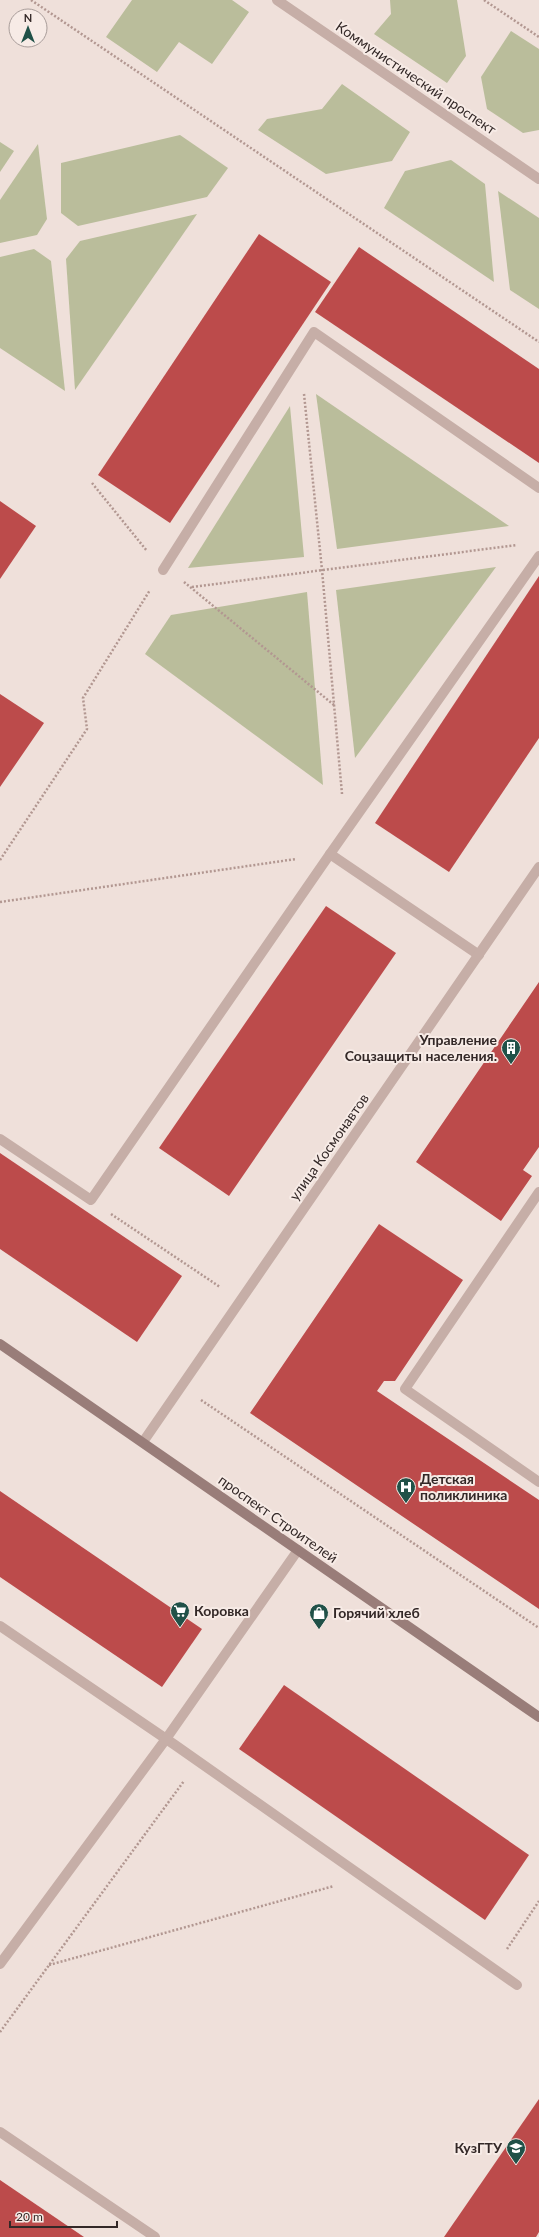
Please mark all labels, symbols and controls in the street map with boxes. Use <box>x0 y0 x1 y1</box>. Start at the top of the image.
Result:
north arrow <box>8 8 48 48</box>
text: N <box>24 11 32 24</box>
street label: Коммунистический проспект <box>333 18 500 138</box>
place label: Управление Соцзащиты населения. <box>345 1031 498 1064</box>
building icon: Управление Соцзащиты населения. <box>500 1037 522 1065</box>
street label: улица Космонавтов <box>285 1090 372 1203</box>
place label: Детская поликлиника <box>420 1470 507 1503</box>
street label: проспект Строителей <box>216 1471 341 1566</box>
hospital icon: Детская поликлиника <box>395 1476 417 1504</box>
supermarket icon: Коровка <box>169 1600 191 1628</box>
place label: Коровка <box>194 1602 249 1619</box>
shop icon: Горячий хлеб <box>308 1602 330 1630</box>
place label: Горячий хлеб <box>333 1604 420 1621</box>
school or university icon: КузГТУ <box>505 2137 527 2165</box>
place label: КузГТУ <box>454 2139 503 2156</box>
scale bar <box>10 2203 117 2229</box>
text: 20 m <box>16 2209 43 2224</box>

